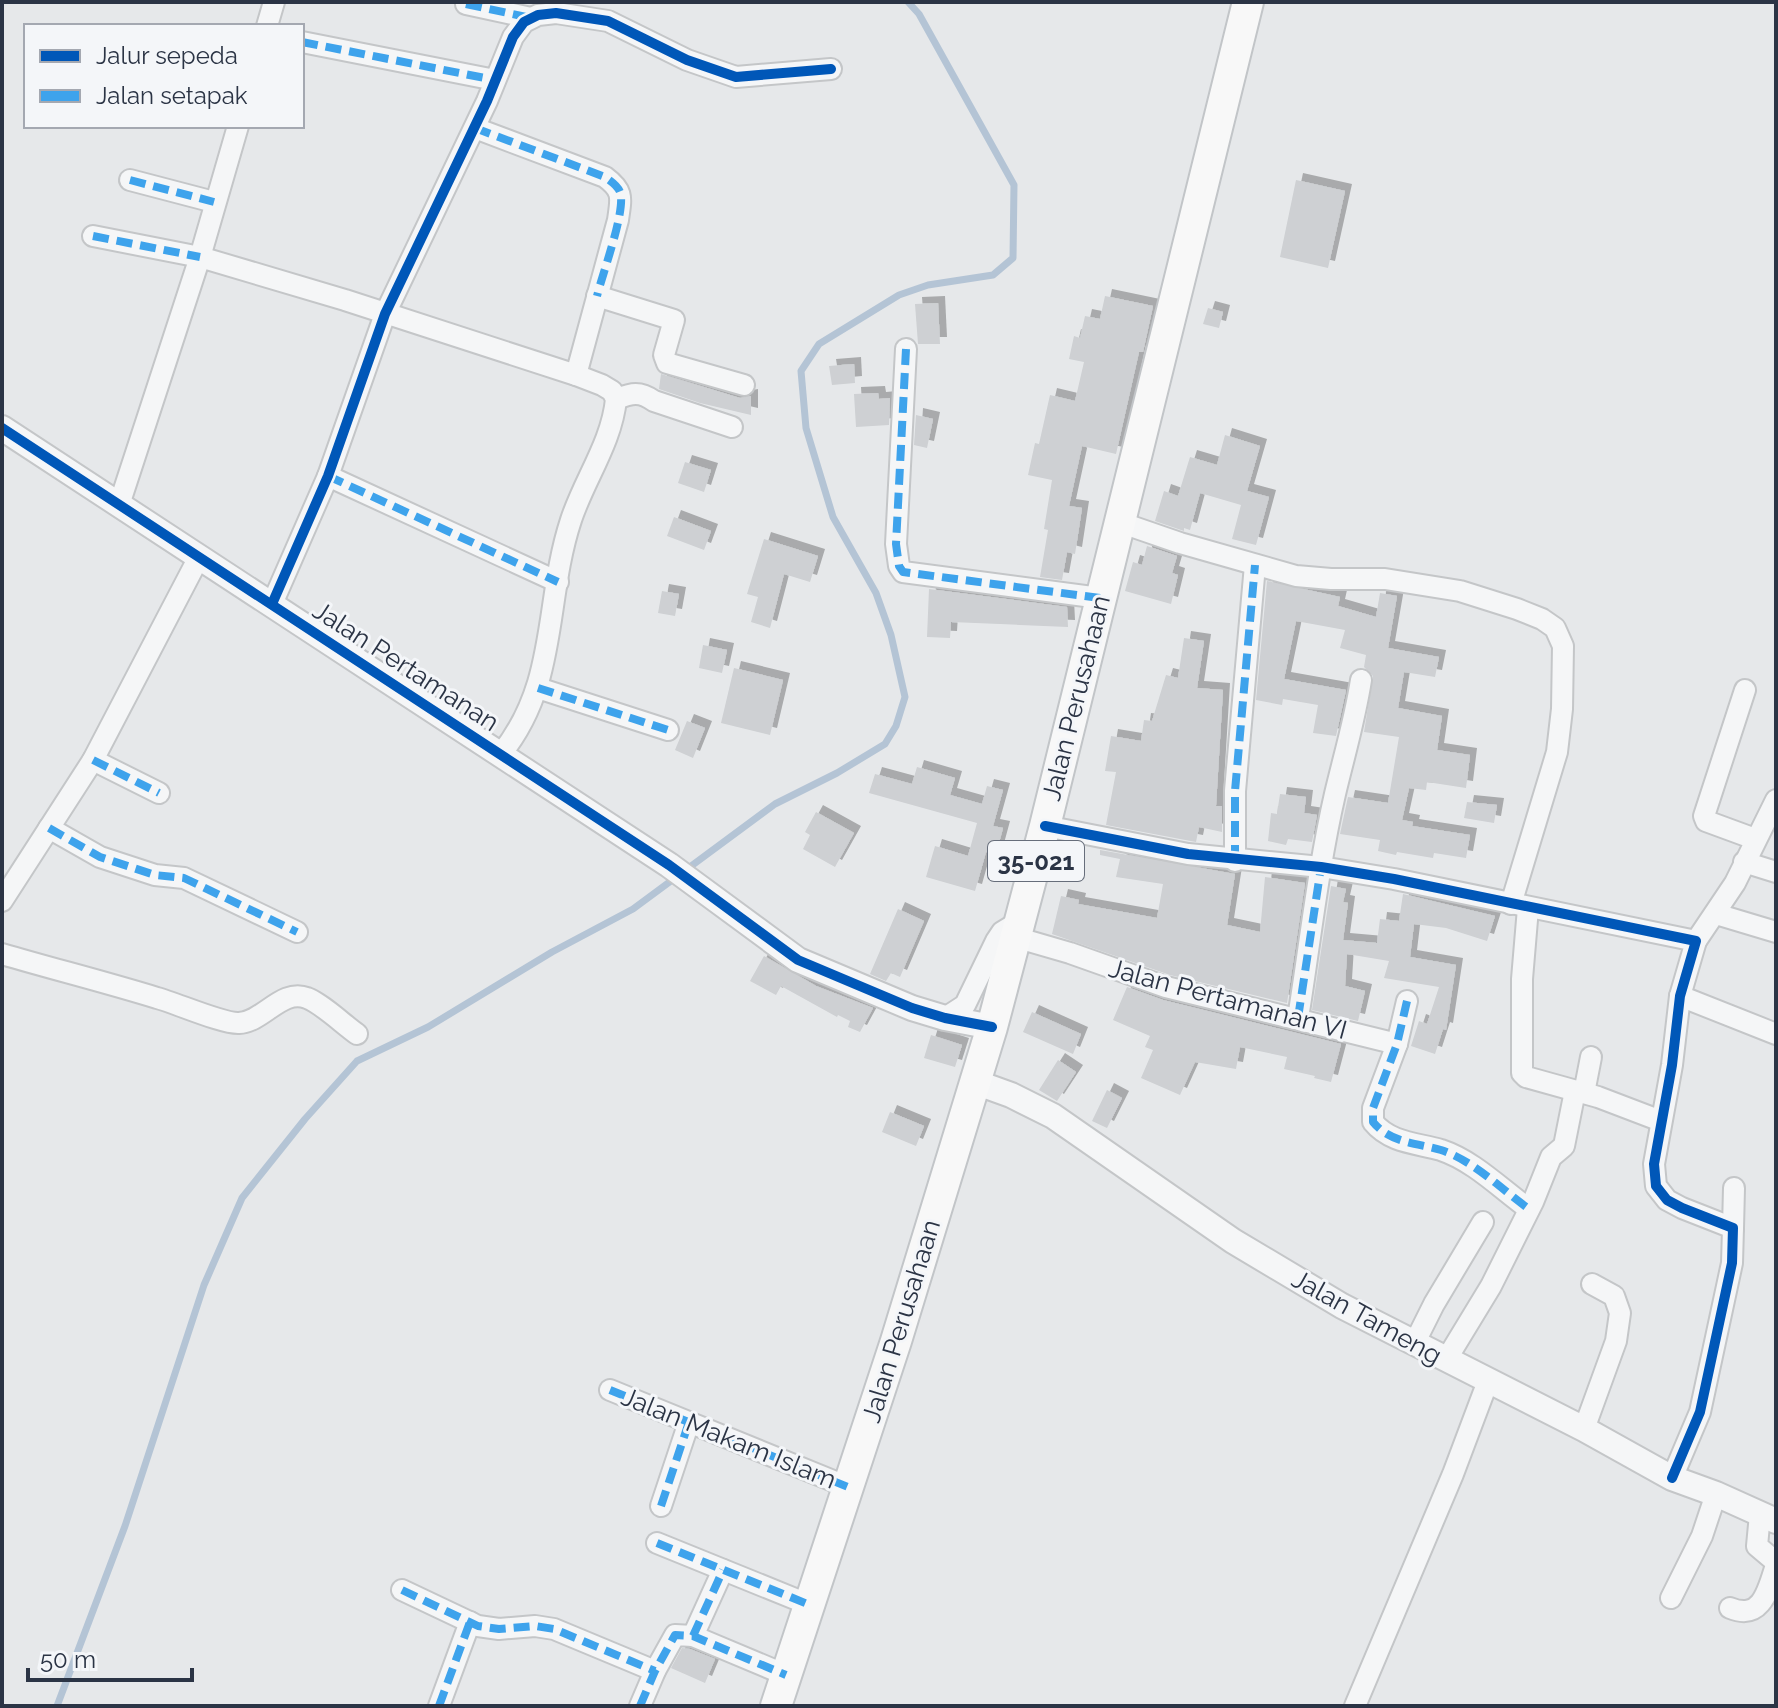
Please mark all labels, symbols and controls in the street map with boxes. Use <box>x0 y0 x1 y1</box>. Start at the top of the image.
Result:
legend <box>24 24 304 128</box>
text: Jalur sepeda <box>96 41 238 70</box>
text: Jalan setapak <box>96 81 248 110</box>
street label: Jalan Perusahaan <box>1036 592 1116 804</box>
street label: Jalan Pertamanan <box>308 595 504 737</box>
road number: 35-021 <box>988 841 1084 881</box>
street label: Jalan Pertamanan VI <box>1106 953 1350 1045</box>
street label: Jalan Perusahaan <box>856 1216 946 1426</box>
street label: Jalan Tameng <box>1287 1264 1447 1370</box>
street label: Jalan Makam Islam <box>617 1381 841 1495</box>
scale bar <box>28 1632 192 1682</box>
text: 50 m <box>40 1645 96 1674</box>

